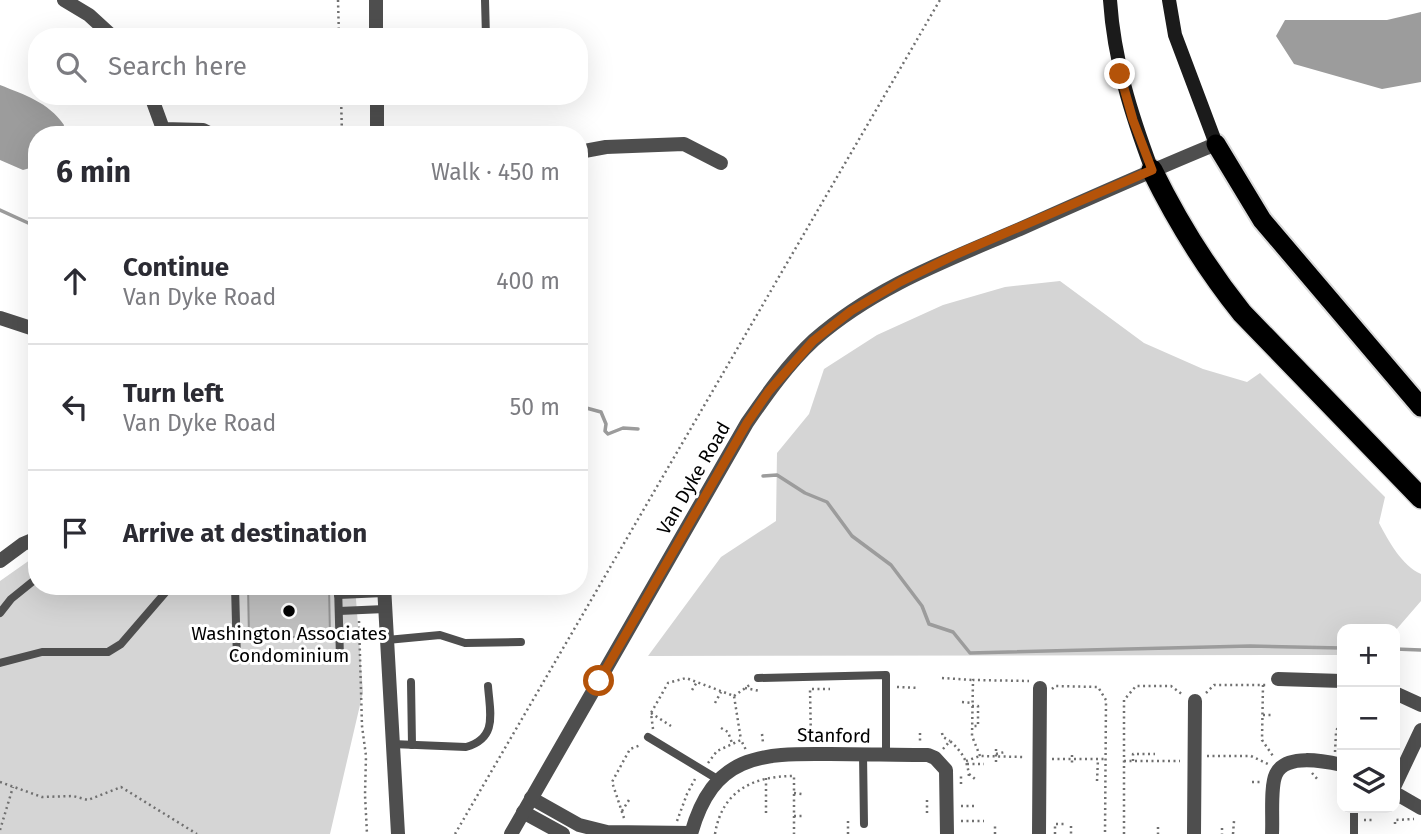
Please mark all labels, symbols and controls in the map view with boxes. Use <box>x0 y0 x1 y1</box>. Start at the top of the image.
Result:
search box <box>28 28 588 105</box>
icon: search <box>52 48 90 86</box>
text: Search here <box>108 51 247 82</box>
route end <box>1104 58 1135 89</box>
text: 6 min <box>56 154 131 190</box>
text: Walk · 450 m <box>431 158 560 186</box>
text: Continue <box>123 252 229 283</box>
icon: ahead <box>56 262 94 300</box>
text: 400 m <box>496 267 560 295</box>
text: Van Dyke Road <box>123 283 276 311</box>
text: Turn left <box>123 378 224 409</box>
icon: left <box>56 388 94 426</box>
text: 50 m <box>510 393 560 421</box>
text: Van Dyke Road <box>123 409 276 437</box>
street label: Van Dyke Road <box>652 418 735 539</box>
icon: arrive <box>56 514 94 552</box>
text: Arrive at destination <box>123 518 367 549</box>
marker: Washington Associates Condominium <box>281 603 297 619</box>
place label: Washington Associates Condominium <box>191 622 387 667</box>
map controls <box>1337 624 1400 813</box>
button: + <box>1337 624 1400 687</box>
route start <box>583 665 614 696</box>
button: − <box>1337 687 1400 750</box>
street label: Stanford <box>797 723 871 748</box>
button: layers <box>1337 750 1400 813</box>

